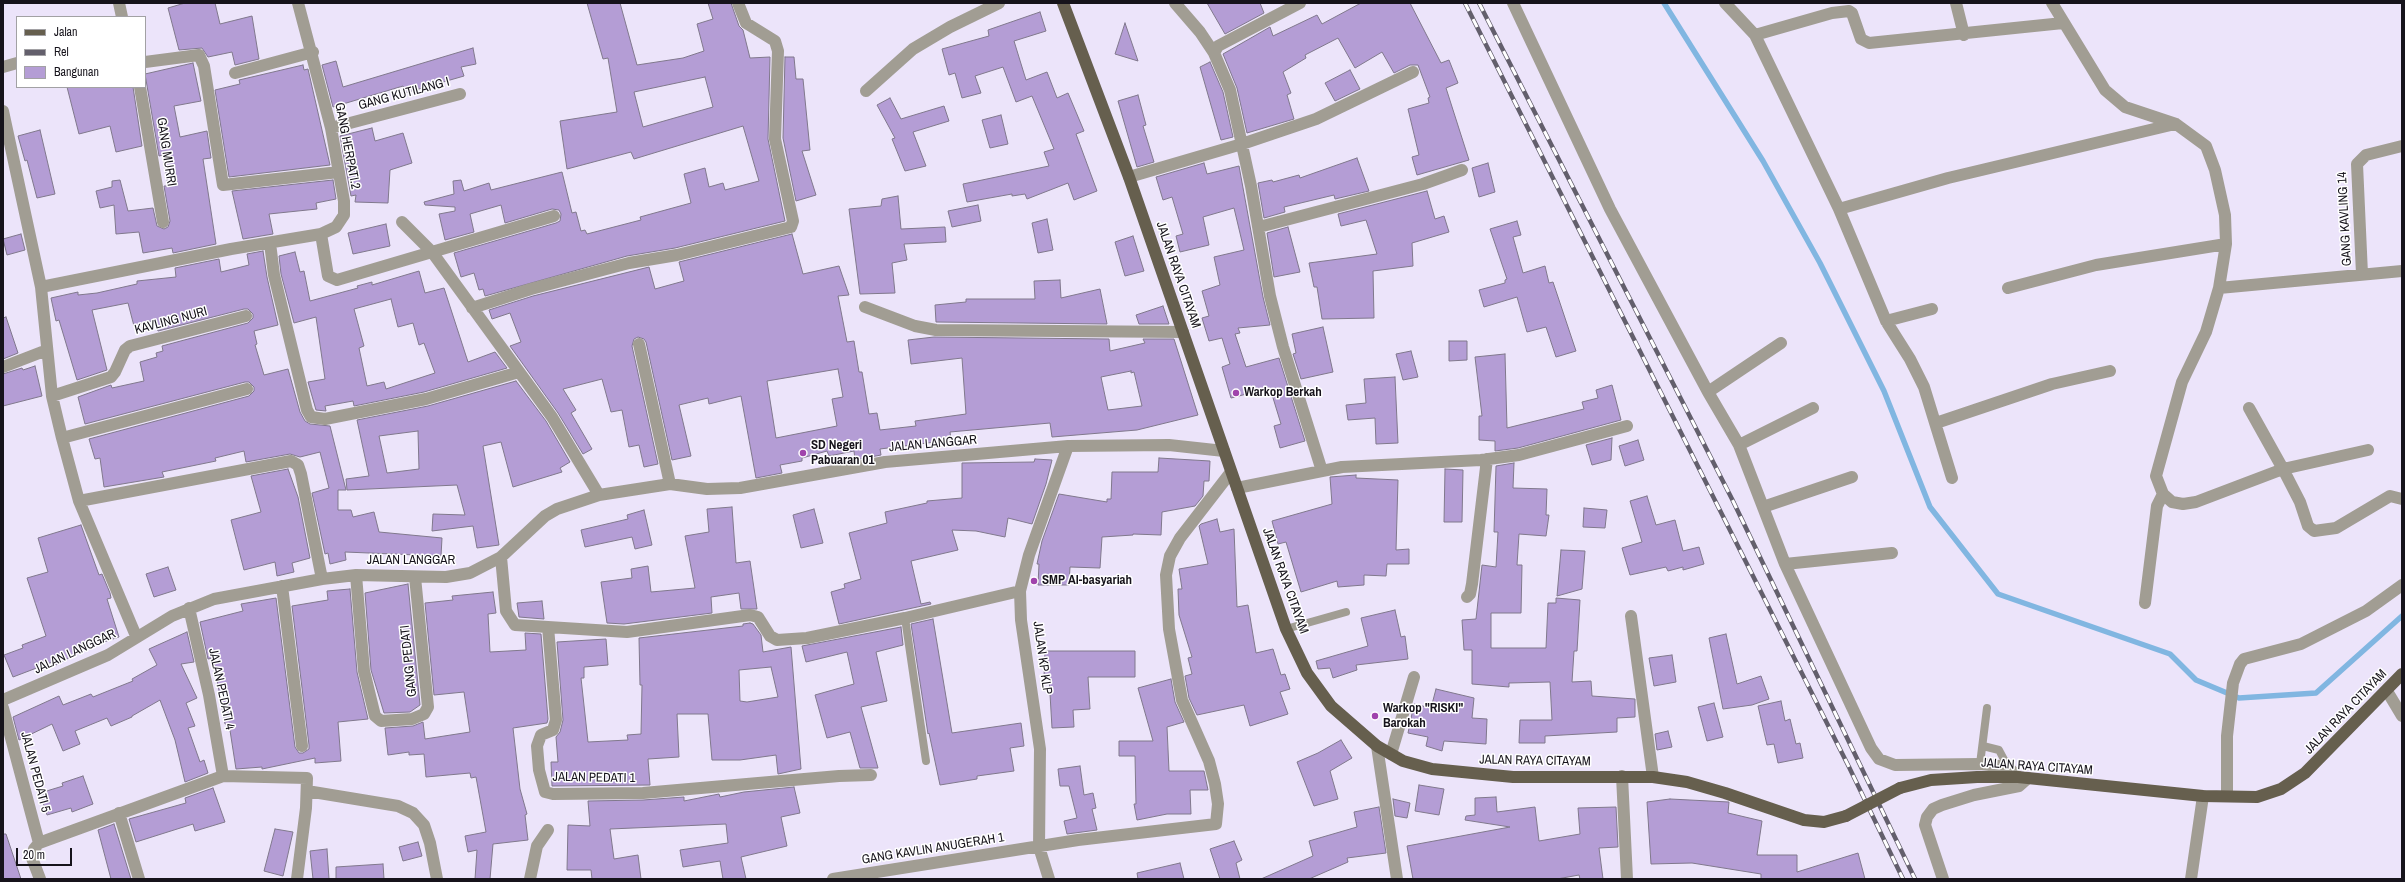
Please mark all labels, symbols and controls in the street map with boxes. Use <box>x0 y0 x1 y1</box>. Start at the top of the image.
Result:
legend <box>16 16 146 88</box>
text: Jalan <box>54 24 78 40</box>
text: Rel <box>54 44 69 60</box>
text: Bangunan <box>54 64 99 80</box>
street label: GANG KUTILANG I <box>357 74 451 114</box>
street label: GANG HERPATI.2 <box>331 101 363 191</box>
street label: GANG MURRI <box>153 117 179 187</box>
street label: GANG KAVLING 14 <box>2335 171 2355 267</box>
street label: JALAN RAYA CITAYAM <box>1152 220 1204 330</box>
street label: KAVLING NURI <box>133 304 209 338</box>
place label: Warkop Berkah <box>1244 385 1322 401</box>
marker: Warkop Berkah <box>1231 388 1241 398</box>
street label: JALAN LANGGAR <box>888 432 978 456</box>
place label: SD Negeri Pabuaran 01 <box>811 438 874 469</box>
marker: SD Negeri Pabuaran 01 <box>798 448 808 458</box>
street label: JALAN RAYA CITAYAM <box>1259 526 1311 636</box>
street label: JALAN LANGGAR <box>367 553 455 569</box>
place label: SMP Al-basyariah <box>1042 573 1132 589</box>
marker: SMP Al-basyariah <box>1029 576 1039 586</box>
street label: JALAN KP KLP <box>1029 621 1055 695</box>
street label: GANG PEDATI <box>397 624 421 698</box>
street label: JALAN LANGGAR <box>32 626 118 678</box>
street label: JALAN PEDATI 4 <box>205 647 237 731</box>
street label: JALAN RAYA CITAYAM <box>2302 666 2390 758</box>
place label: Warkop "RISKI" Barokah <box>1383 701 1463 732</box>
marker: Warkop "RISKI" Barokah <box>1370 711 1380 721</box>
street label: JALAN PEDATI 5 <box>17 730 53 814</box>
street label: JALAN RAYA CITAYAM <box>1479 752 1591 770</box>
street label: JALAN RAYA CITAYAM <box>1981 755 2093 779</box>
street label: JALAN PEDATI 1 <box>552 769 636 787</box>
street label: GANG KAVLIN ANUGERAH 1 <box>861 830 1005 868</box>
scale bar <box>18 840 74 866</box>
text: 20 m <box>23 847 45 863</box>

